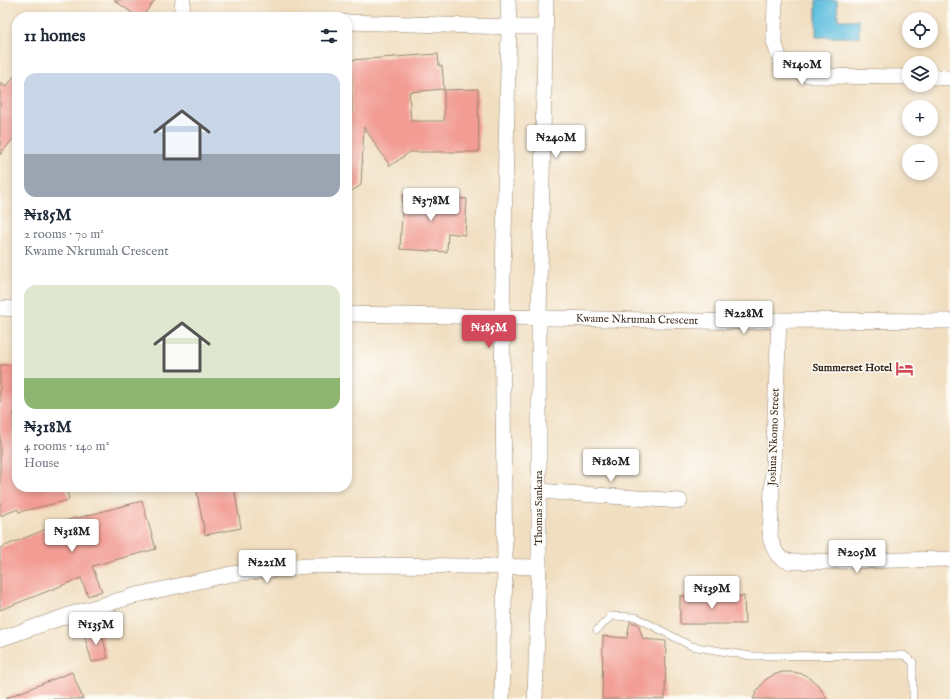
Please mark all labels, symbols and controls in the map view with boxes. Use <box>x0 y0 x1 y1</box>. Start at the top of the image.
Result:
map controls <box>902 12 938 180</box>
button: locate <box>902 12 938 48</box>
icon: filters <box>318 25 340 47</box>
text: 11 homes <box>24 26 85 47</box>
pin: ₦140M <box>774 52 830 86</box>
text: ₦140M <box>782 56 822 73</box>
button: layers <box>902 56 938 92</box>
icon: home <box>146 99 218 171</box>
button: + <box>902 100 938 136</box>
pin: ₦240M <box>528 125 584 159</box>
text: ₦240M <box>536 129 576 146</box>
button: − <box>902 144 938 180</box>
pin: ₦378M <box>403 188 459 222</box>
text: ₦378M <box>412 192 450 209</box>
text: ₦185M <box>24 205 71 226</box>
text: 2 rooms · 70 m² <box>24 226 104 243</box>
text: Kwame Nkrumah Crescent <box>24 243 169 260</box>
pin: ₦228M <box>716 301 772 335</box>
text: ₦228M <box>725 305 763 322</box>
icon: home <box>146 311 218 383</box>
street label: Kwame Nkrumah Crescent <box>576 312 699 328</box>
pin: ₦185M <box>461 315 517 349</box>
text: ₦185M <box>471 319 507 336</box>
hotel icon: Summerset Hotel <box>895 358 915 378</box>
place label: Summerset Hotel <box>812 361 893 375</box>
street label: Joshua Nkomo Street <box>765 388 783 488</box>
text: ₦318M <box>24 417 72 438</box>
text: 4 rooms · 140 m² <box>24 438 109 455</box>
pin: ₦180M <box>583 449 639 483</box>
text: ₦180M <box>592 453 630 470</box>
text: House <box>24 455 59 472</box>
street label: Thomas Sankara <box>532 470 546 546</box>
pin: ₦318M <box>44 519 100 553</box>
text: ₦318M <box>54 523 90 540</box>
pin: ₦205M <box>829 540 885 574</box>
text: ₦205M <box>838 544 876 561</box>
pin: ₦221M <box>239 550 295 584</box>
text: ₦221M <box>248 554 286 571</box>
pin: ₦139M <box>684 576 740 610</box>
text: ₦139M <box>694 580 731 597</box>
pin: ₦135M <box>68 612 124 646</box>
text: ₦135M <box>78 616 114 633</box>

